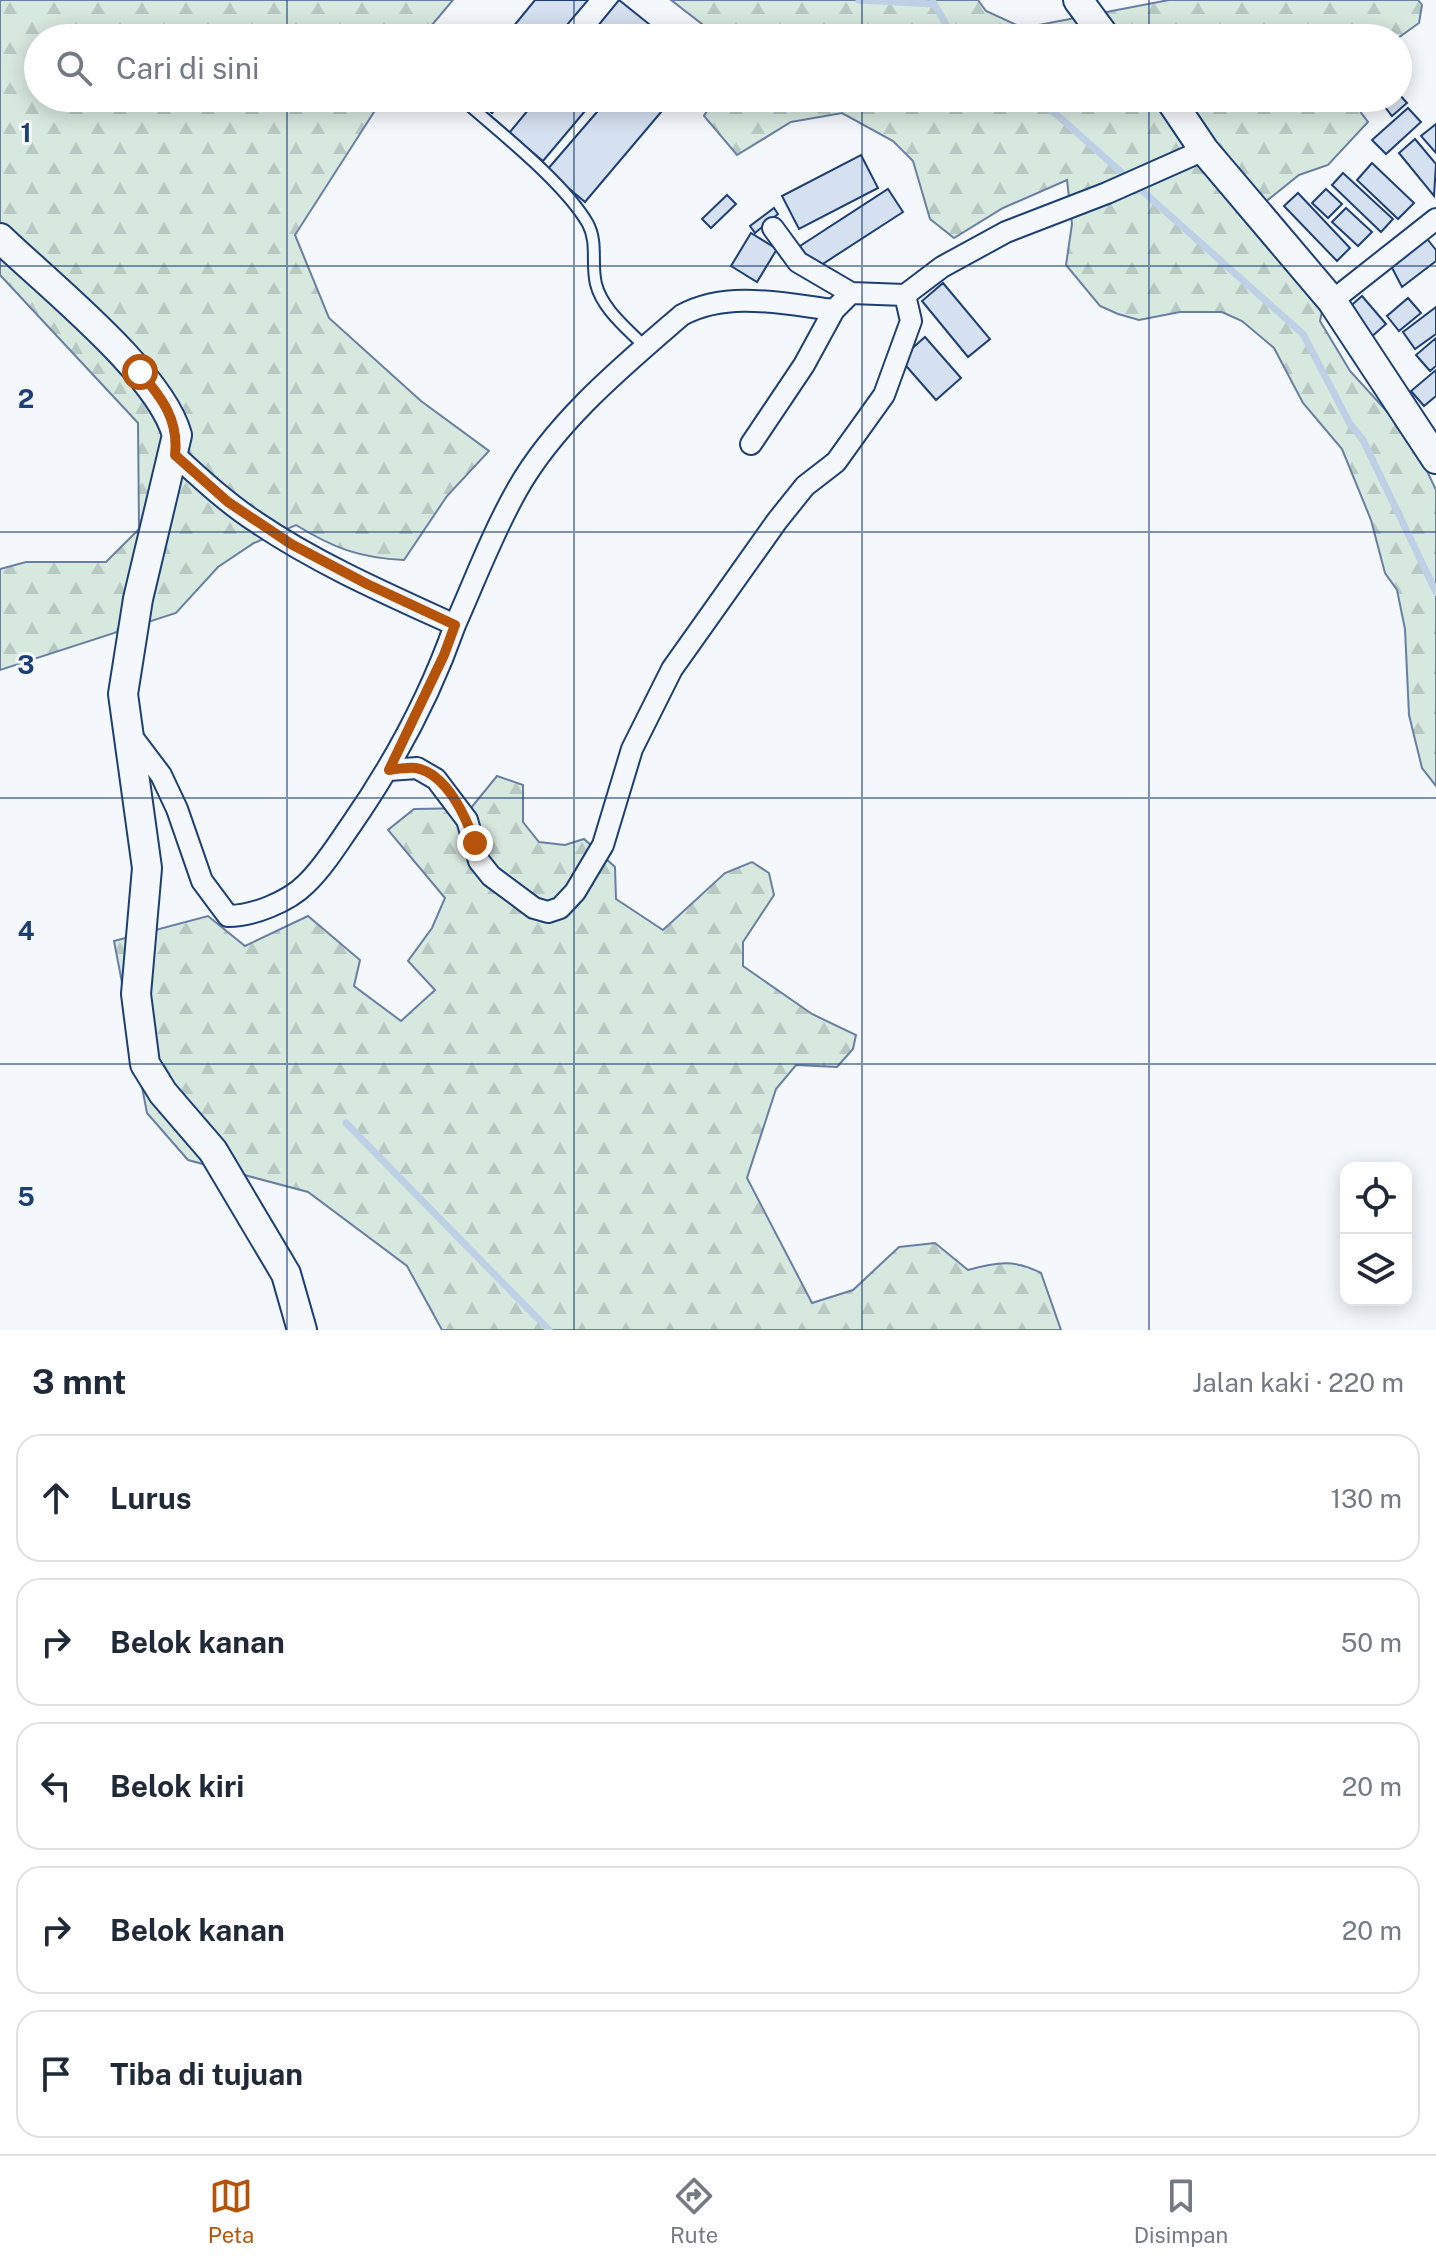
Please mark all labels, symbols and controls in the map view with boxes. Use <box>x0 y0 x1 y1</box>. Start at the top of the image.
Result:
search box <box>24 24 1412 112</box>
icon: search <box>52 46 96 90</box>
text: Cari di sini <box>116 50 259 86</box>
text: 1 <box>20 117 32 148</box>
route start <box>122 354 158 390</box>
text: 2 <box>18 383 34 414</box>
text: 3 <box>17 649 35 680</box>
route end <box>457 825 493 861</box>
text: 4 <box>17 915 35 946</box>
map controls <box>1340 1162 1412 1306</box>
button: locate <box>1340 1162 1412 1234</box>
text: 5 <box>17 1181 35 1212</box>
button: layers <box>1340 1234 1412 1306</box>
text: 3 mnt <box>32 1362 126 1402</box>
text: Jalan kaki · 220 m <box>1192 1367 1404 1398</box>
icon: ahead <box>34 1476 78 1520</box>
text: Lurus <box>110 1480 192 1516</box>
text: 130 m <box>1330 1483 1402 1514</box>
icon: right <box>34 1620 78 1664</box>
text: Belok kanan <box>110 1624 285 1660</box>
text: 50 m <box>1341 1627 1402 1658</box>
icon: left <box>34 1764 78 1808</box>
text: Belok kiri <box>110 1768 244 1804</box>
text: 20 m <box>1342 1771 1402 1802</box>
icon: right <box>34 1908 78 1952</box>
text: Belok kanan <box>110 1912 285 1948</box>
text: 20 m <box>1342 1915 1402 1946</box>
icon: arrive <box>34 2052 78 2096</box>
text: Tiba di tujuan <box>110 2056 303 2092</box>
tab: Peta <box>208 2174 254 2248</box>
tab: Rute <box>670 2174 718 2248</box>
tab: Disimpan <box>1134 2174 1228 2248</box>

